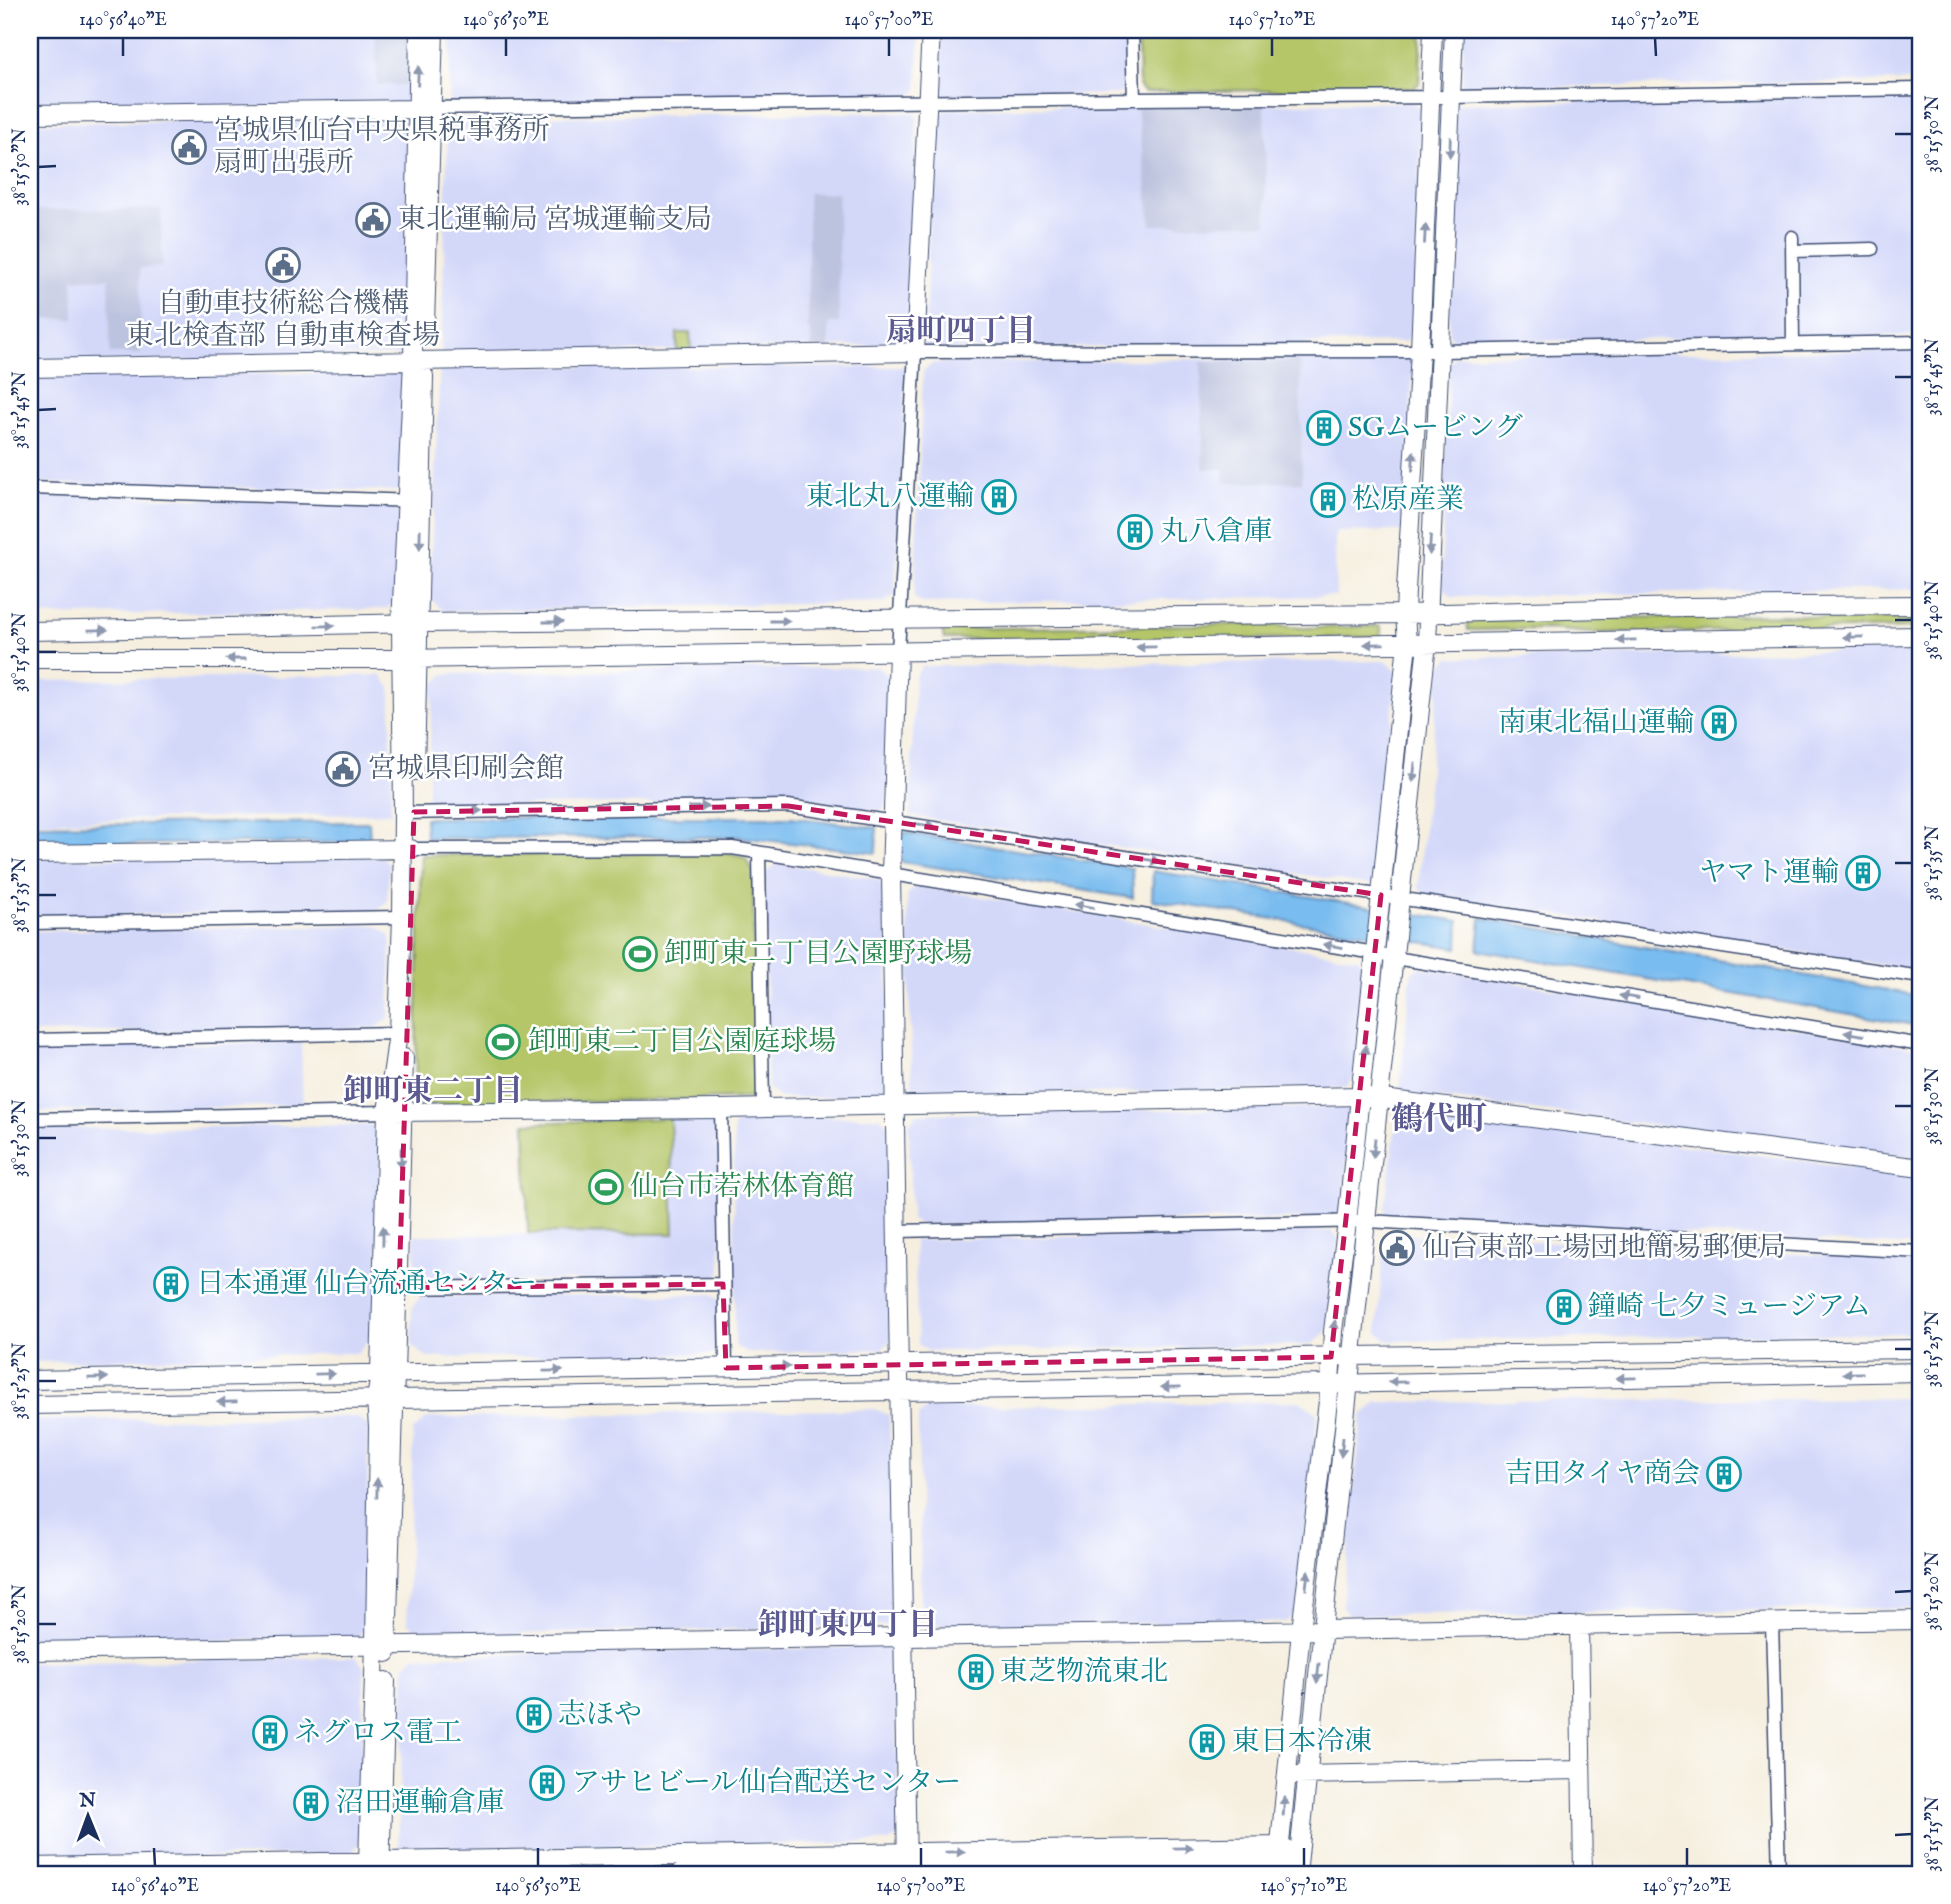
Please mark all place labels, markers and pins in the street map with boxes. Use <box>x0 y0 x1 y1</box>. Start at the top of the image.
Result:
place label: 宮城県仙台中央県税事務所 扇町出張所 <box>214 114 550 181</box>
public building icon: 宮城県仙台中央県税事務所 扇町出張所 <box>170 128 208 166</box>
public building icon: 東北運輸局 宮城運輸支局 <box>354 201 392 239</box>
place label: 東北運輸局 宮城運輸支局 <box>398 203 712 238</box>
public building icon: 自動車技術総合機構 東北検査部 自動車検査場 <box>264 246 302 284</box>
place label: 自動車技術総合機構 東北検査部 自動車検査場 <box>126 287 440 354</box>
building icon: SGムービング <box>1305 409 1343 447</box>
place label: SGムービング <box>1348 411 1523 446</box>
building icon: 東北丸八運輸 <box>980 478 1018 516</box>
place label: 東北丸八運輸 <box>806 480 974 515</box>
building icon: 松原産業 <box>1309 481 1347 519</box>
place label: 松原産業 <box>1352 483 1464 518</box>
building icon: 丸八倉庫 <box>1116 513 1154 551</box>
place label: 丸八倉庫 <box>1160 515 1272 550</box>
building icon: 南東北福山運輸 <box>1700 704 1738 742</box>
place label: 南東北福山運輸 <box>1498 706 1694 741</box>
public building icon: 宮城県印刷会館 <box>324 750 362 788</box>
place label: 宮城県印刷会館 <box>368 752 564 787</box>
building icon: ヤマト運輸 <box>1844 854 1882 892</box>
place label: ヤマト運輸 <box>1699 856 1839 891</box>
sports icon: 卸町東二丁目公園野球場 <box>621 935 659 973</box>
place label: 卸町東二丁目公園野球場 <box>664 937 972 972</box>
sports icon: 卸町東二丁目公園庭球場 <box>484 1023 522 1061</box>
place label: 卸町東二丁目公園庭球場 <box>528 1025 836 1060</box>
sports icon: 仙台市若林体育館 <box>587 1168 625 1206</box>
place label: 仙台市若林体育館 <box>630 1170 854 1205</box>
public building icon: 仙台東部工場団地簡易郵便局 <box>1378 1229 1416 1267</box>
place label: 仙台東部工場団地簡易郵便局 <box>1422 1231 1786 1266</box>
building icon: 日本通運 仙台流通センター <box>152 1265 190 1303</box>
place label: 日本通運 仙台流通センター <box>196 1267 537 1302</box>
building icon: 鐘崎 七夕ミュージアム <box>1545 1288 1583 1326</box>
place label: 鐘崎 七夕ミュージアム <box>1588 1290 1871 1325</box>
building icon: 吉田タイヤ商会 <box>1705 1455 1743 1493</box>
place label: 吉田タイヤ商会 <box>1505 1457 1700 1492</box>
building icon: 東芝物流東北 <box>957 1653 995 1691</box>
place label: 東芝物流東北 <box>1000 1655 1168 1690</box>
building icon: 志ほや <box>515 1696 553 1734</box>
place label: 志ほや <box>558 1698 642 1733</box>
building icon: ネグロス電工 <box>251 1714 289 1752</box>
place label: ネグロス電工 <box>294 1716 462 1751</box>
building icon: 東日本冷凍 <box>1188 1723 1226 1761</box>
place label: 東日本冷凍 <box>1232 1725 1372 1760</box>
building icon: アサヒビール仙台配送センター <box>528 1764 566 1802</box>
place label: アサヒビール仙台配送センター <box>572 1766 961 1801</box>
building icon: 沼田運輸倉庫 <box>292 1784 330 1822</box>
place label: 沼田運輸倉庫 <box>336 1786 504 1821</box>

